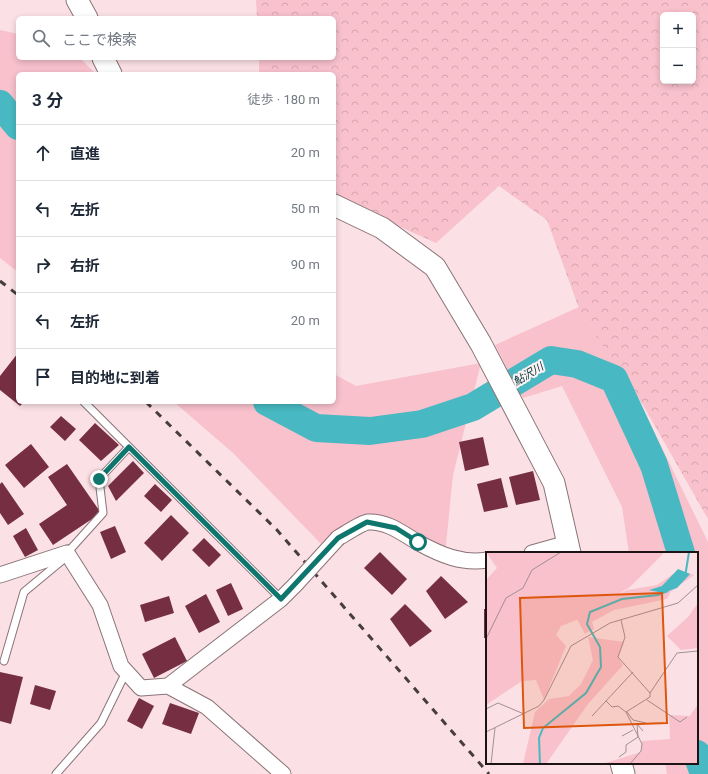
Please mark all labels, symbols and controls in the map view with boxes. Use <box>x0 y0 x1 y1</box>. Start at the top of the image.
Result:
map controls <box>660 12 696 84</box>
button: + <box>660 12 696 48</box>
search box <box>16 16 336 60</box>
icon: search <box>30 27 52 49</box>
text: ここで検索 <box>62 31 137 49</box>
button: − <box>660 48 696 84</box>
text: 3 分 <box>32 90 63 110</box>
text: 徒歩 · 180 m <box>248 92 320 107</box>
icon: ahead <box>32 142 54 164</box>
text: 直進 <box>70 145 100 163</box>
text: 20 m <box>291 145 320 160</box>
icon: left <box>32 198 54 220</box>
text: 左折 <box>70 201 100 219</box>
text: 50 m <box>291 201 320 216</box>
icon: right <box>32 254 54 276</box>
text: 右折 <box>70 257 100 275</box>
text: 90 m <box>291 257 320 272</box>
icon: left <box>32 310 54 332</box>
text: 左折 <box>70 313 100 331</box>
text: 20 m <box>291 313 320 328</box>
water label: 鮎沢川 <box>511 360 547 388</box>
icon: arrive <box>32 366 54 388</box>
text: 目的地に到着 <box>70 369 160 387</box>
route end <box>90 470 108 488</box>
route start <box>409 533 427 551</box>
inset map <box>486 552 698 764</box>

